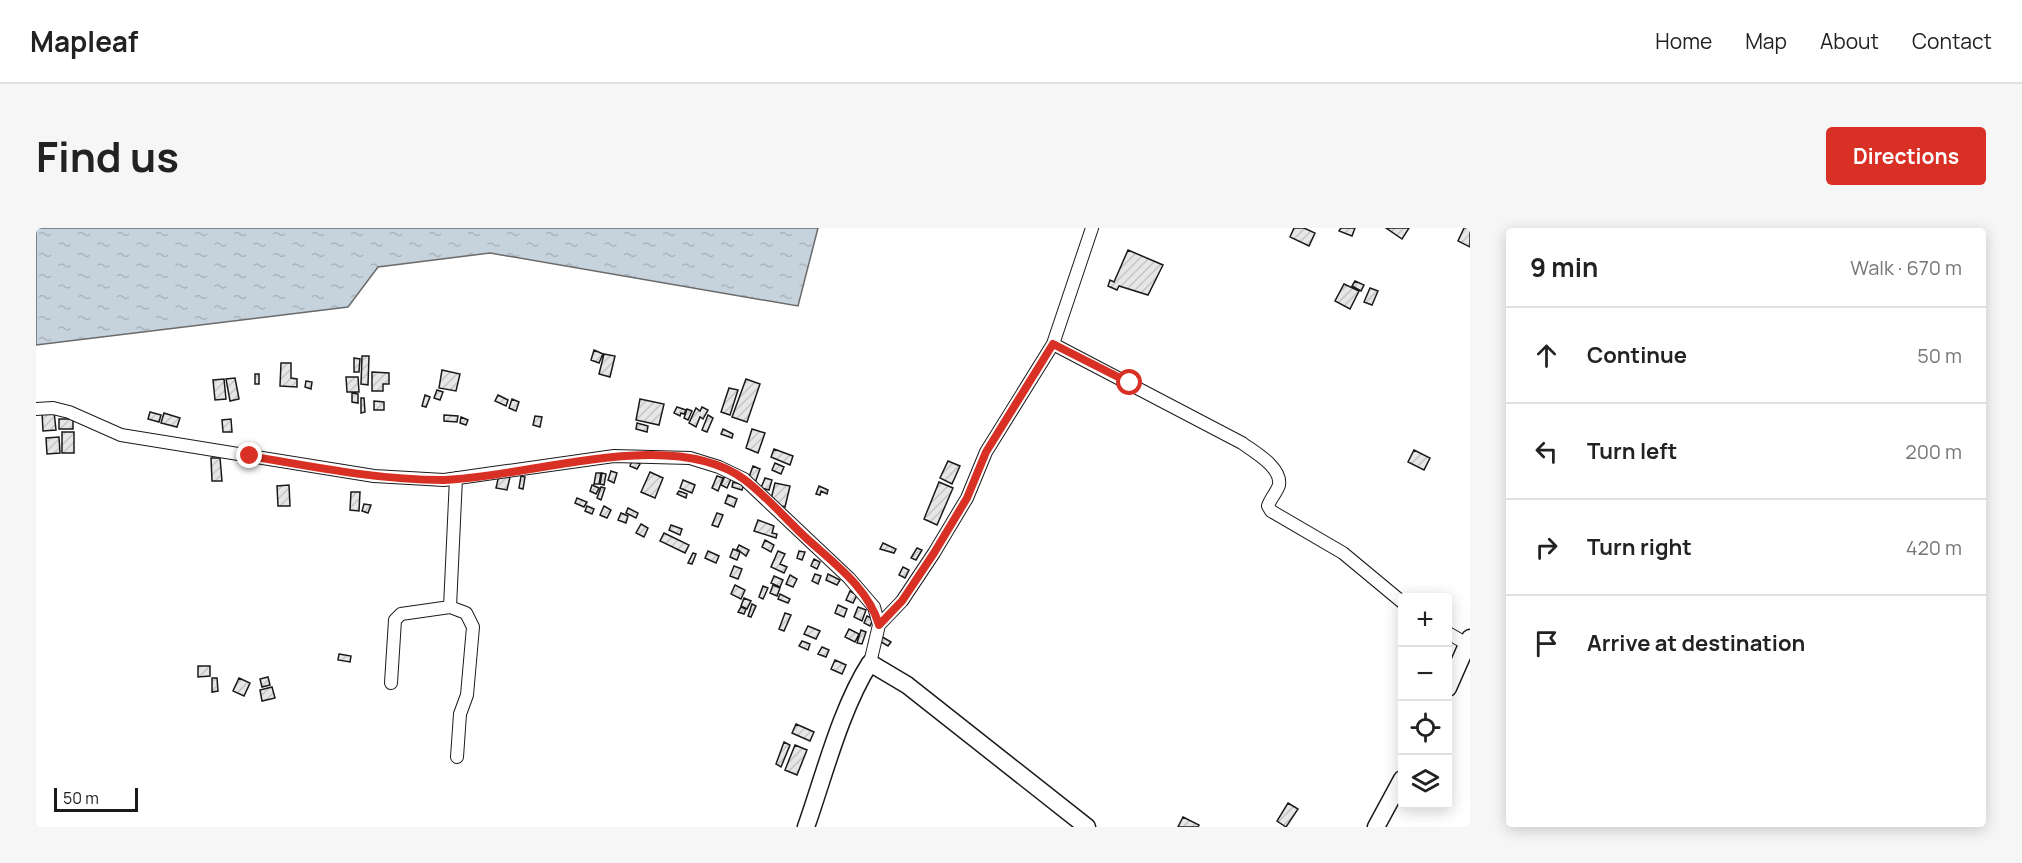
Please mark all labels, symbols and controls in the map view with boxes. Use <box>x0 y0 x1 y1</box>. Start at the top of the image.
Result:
text: Mapleaf <box>30 22 138 60</box>
text: Home <box>1655 27 1712 55</box>
text: Map <box>1745 27 1787 55</box>
text: About <box>1820 27 1879 55</box>
text: Contact <box>1912 27 1992 55</box>
text: Find us <box>36 127 179 185</box>
button: Directions <box>1826 127 1986 185</box>
text: 9 min <box>1530 249 1598 285</box>
text: Walk · 670 m <box>1850 254 1962 281</box>
icon: ahead <box>1530 339 1563 372</box>
text: Continue <box>1587 340 1687 370</box>
text: 50 m <box>1917 342 1962 369</box>
route start <box>1116 369 1142 395</box>
icon: left <box>1530 435 1563 468</box>
text: Turn left <box>1587 436 1677 466</box>
text: 200 m <box>1905 438 1962 465</box>
route end <box>236 442 262 468</box>
icon: right <box>1530 531 1563 564</box>
text: Turn right <box>1587 532 1692 562</box>
text: 420 m <box>1906 534 1962 561</box>
map controls <box>1398 593 1452 809</box>
button: + <box>1398 593 1452 647</box>
icon: arrive <box>1530 627 1563 660</box>
text: Arrive at destination <box>1587 628 1805 658</box>
button: − <box>1398 647 1452 701</box>
button: locate <box>1398 701 1452 755</box>
button: layers <box>1398 755 1452 809</box>
scale bar <box>54 785 138 812</box>
text: 50 m <box>63 787 99 809</box>

